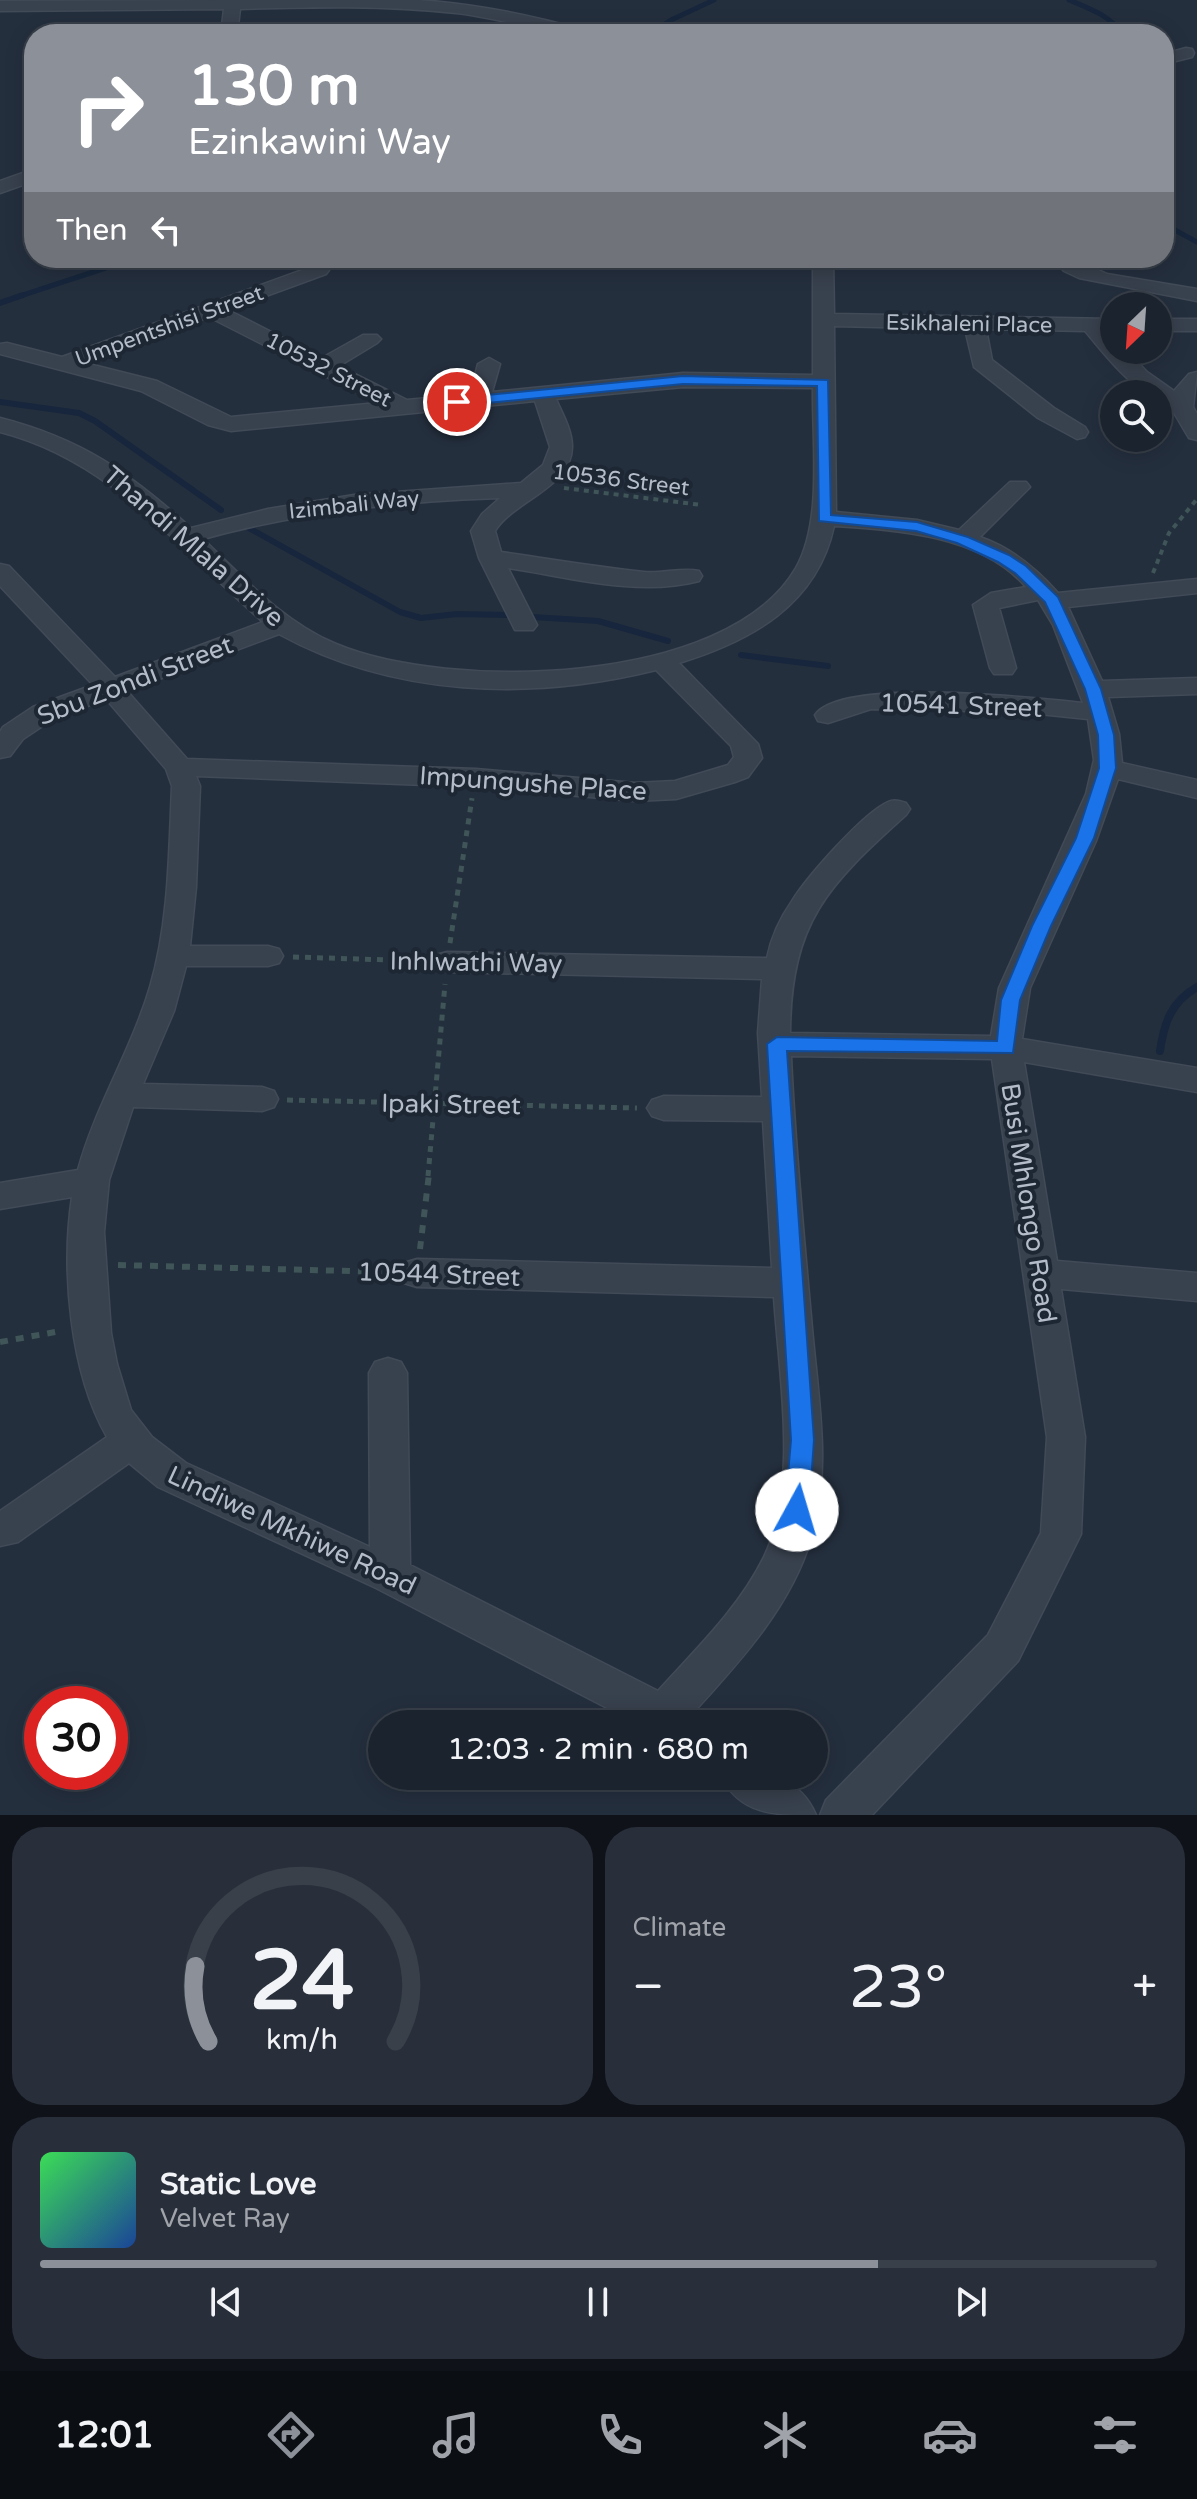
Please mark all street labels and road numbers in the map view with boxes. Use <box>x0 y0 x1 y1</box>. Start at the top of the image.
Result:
street label: Umpentshisi Street <box>72 280 267 372</box>
street label: Esikhaleni Place <box>885 310 1053 338</box>
street label: 10532 Street <box>261 327 396 413</box>
street label: Thandi Mlala Drive <box>97 459 290 633</box>
street label: 10536 Street <box>551 459 691 501</box>
street label: Izimbali Way <box>288 485 421 525</box>
street label: Sbu Zondi Street <box>33 629 237 732</box>
street label: 10541 Street <box>879 687 1043 724</box>
street label: Impungushe Place <box>418 760 648 807</box>
street label: Inhlwathi Way <box>389 945 563 980</box>
street label: Busi Mhlongo Road <box>994 1081 1063 1325</box>
street label: Ipaki Street <box>381 1088 521 1121</box>
street label: 10544 Street <box>357 1256 521 1293</box>
street label: Lindiwe Mkhiwe Road <box>163 1459 421 1602</box>

